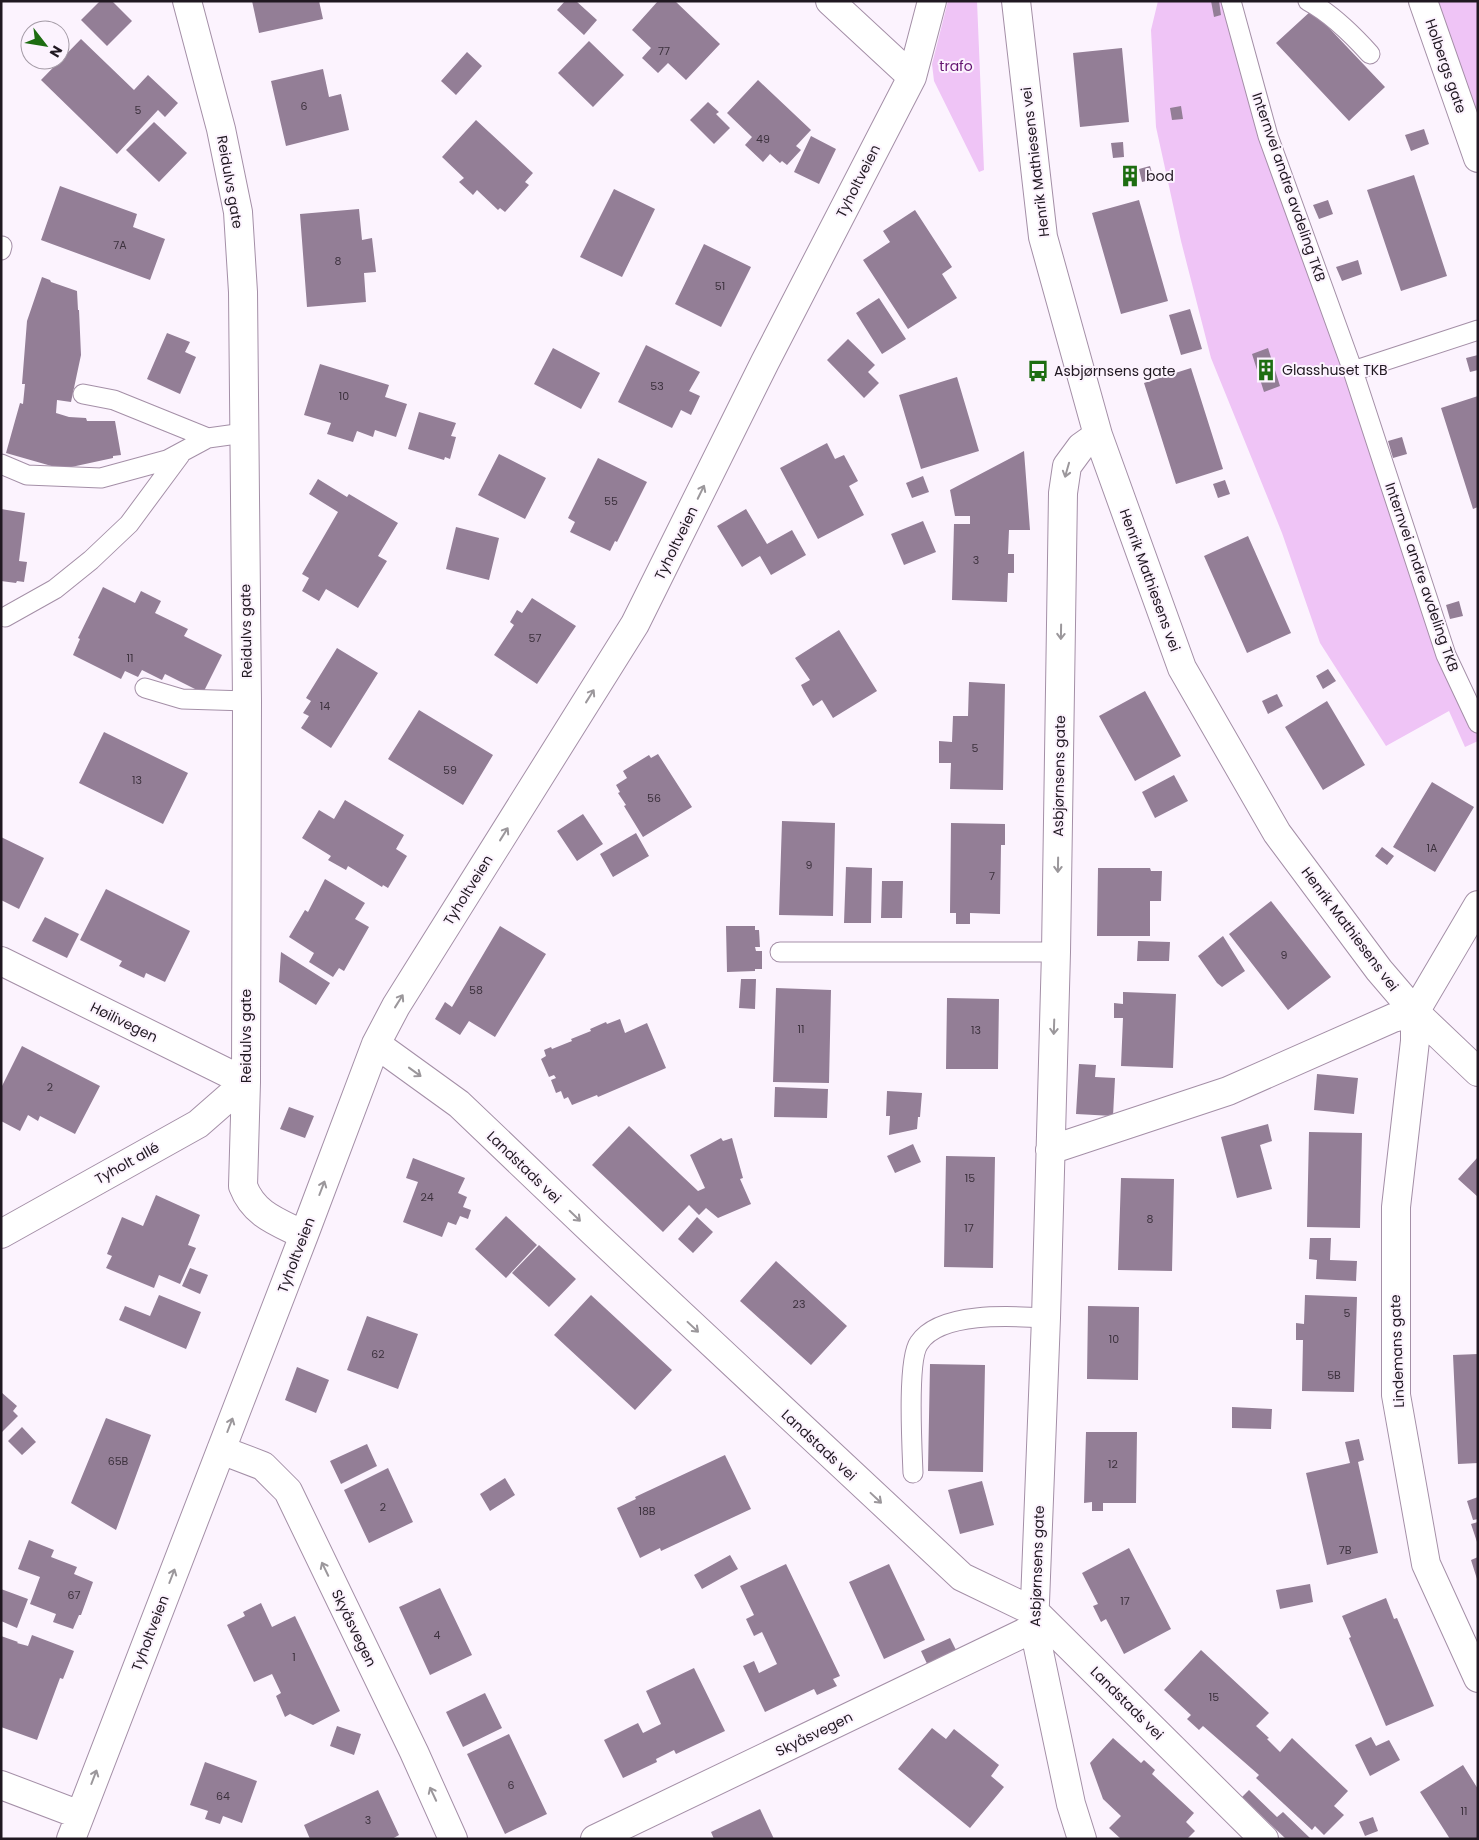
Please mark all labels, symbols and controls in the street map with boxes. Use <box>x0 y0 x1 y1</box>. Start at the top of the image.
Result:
street label: Holbergs gate <box>1420 16 1472 116</box>
north arrow <box>20 20 70 70</box>
text: N <box>45 42 67 61</box>
house number: 77 <box>658 43 670 59</box>
park label: trafo <box>939 56 973 76</box>
street label: Henrik Mathiesens vei <box>1016 86 1054 238</box>
street label: Internvei andre avdeling TKB <box>1247 90 1331 284</box>
house number: 6 <box>301 98 308 114</box>
house number: 5 <box>135 102 142 118</box>
house number: 49 <box>756 131 770 147</box>
street label: Reidulvs gate <box>212 134 248 230</box>
street label: Tyholtveien <box>831 141 885 221</box>
building icon: bod <box>1117 163 1143 189</box>
place label: bod <box>1146 166 1174 186</box>
house number: 7A <box>113 237 127 253</box>
house number: 8 <box>335 253 342 269</box>
house number: 51 <box>715 278 725 294</box>
building icon: Glasshuset TKB <box>1253 357 1279 383</box>
bus stop icon: Asbjørnsens gate <box>1025 358 1051 384</box>
place label: Glasshuset TKB <box>1282 360 1388 380</box>
place label: Asbjørnsens gate <box>1054 361 1176 381</box>
house number: 53 <box>650 378 664 394</box>
house number: 10 <box>339 388 349 404</box>
one-way arrow <box>1062 462 1072 478</box>
street label: Internvei andre avdeling TKB <box>1380 480 1464 674</box>
one-way arrow <box>697 485 706 500</box>
house number: 55 <box>604 493 618 509</box>
street label: Tyholtveien <box>650 503 702 583</box>
street label: Henrik Mathiesens vei <box>1115 506 1185 654</box>
house number: 3 <box>973 552 979 568</box>
street label: Reidulvs gate <box>235 583 257 678</box>
one-way arrow <box>1056 624 1066 640</box>
house number: 57 <box>529 630 541 646</box>
house number: 11 <box>126 650 134 666</box>
one-way arrow <box>585 689 596 703</box>
house number: 14 <box>320 698 330 714</box>
street label: Asbjørnsens gate <box>1048 715 1070 837</box>
house number: 5 <box>972 740 979 756</box>
house number: 59 <box>443 762 457 778</box>
house number: 13 <box>132 772 142 788</box>
house number: 56 <box>647 790 661 806</box>
one-way arrow <box>499 827 509 841</box>
house number: 1A <box>1427 840 1438 856</box>
street label: Tyholtveien <box>438 851 498 929</box>
one-way arrow <box>1053 856 1063 872</box>
house number: 9 <box>806 857 813 873</box>
street label: Henrik Mathiesens vei <box>1297 863 1403 995</box>
house number: 7 <box>989 868 995 884</box>
house number: 9 <box>1281 947 1288 963</box>
house number: 58 <box>469 982 483 998</box>
street label: Reidulvs gate <box>236 989 256 1083</box>
one-way arrow <box>393 994 404 1008</box>
street label: Høilivegen <box>87 997 161 1047</box>
one-way arrow <box>1049 1018 1059 1035</box>
house number: 11 <box>797 1021 805 1037</box>
house number: 13 <box>971 1022 981 1038</box>
one-way arrow <box>408 1067 421 1078</box>
house number: 2 <box>47 1079 53 1095</box>
street label: Landstads vei <box>482 1126 566 1208</box>
street label: Tyholt allé <box>91 1137 163 1189</box>
house number: 15 <box>965 1170 975 1186</box>
one-way arrow <box>318 1180 327 1196</box>
house number: 24 <box>420 1189 434 1205</box>
one-way arrow <box>569 1210 581 1222</box>
house number: 8 <box>1147 1211 1154 1227</box>
street label: Tyholtveien <box>272 1214 320 1296</box>
house number: 17 <box>964 1220 974 1236</box>
street label: Lindemans gate <box>1385 1294 1409 1408</box>
house number: 23 <box>793 1296 805 1312</box>
house number: 5 <box>1344 1305 1351 1321</box>
one-way arrow <box>687 1321 700 1333</box>
house number: 10 <box>1109 1331 1119 1347</box>
house number: 62 <box>371 1346 385 1362</box>
house number: 5B <box>1327 1367 1341 1383</box>
street label: Landstads vei <box>777 1405 861 1485</box>
one-way arrow <box>227 1417 236 1432</box>
house number: 65B <box>108 1453 129 1469</box>
house number: 12 <box>1108 1456 1118 1472</box>
one-way arrow <box>870 1492 882 1504</box>
house number: 2 <box>380 1499 386 1515</box>
house number: 18B <box>638 1503 656 1519</box>
street label: Asbjørnsens gate <box>1025 1505 1049 1627</box>
house number: 7B <box>1339 1542 1352 1558</box>
one-way arrow <box>320 1562 329 1577</box>
one-way arrow <box>168 1569 177 1584</box>
street label: Skyåsvegen <box>327 1586 381 1670</box>
house number: 67 <box>68 1587 81 1603</box>
street label: Tyholtveien <box>126 1592 174 1674</box>
house number: 17 <box>1120 1593 1130 1609</box>
house number: 4 <box>434 1627 441 1643</box>
house number: 1 <box>292 1649 296 1665</box>
street label: Landstads vei <box>1086 1662 1168 1744</box>
house number: 15 <box>1209 1689 1219 1705</box>
street label: Skyåsvegen <box>772 1707 856 1761</box>
one-way arrow <box>90 1770 100 1785</box>
house number: 6 <box>508 1777 515 1793</box>
one-way arrow <box>428 1787 438 1802</box>
house number: 64 <box>216 1788 230 1804</box>
house number: 11 <box>1460 1803 1468 1819</box>
house number: 3 <box>365 1812 371 1828</box>

